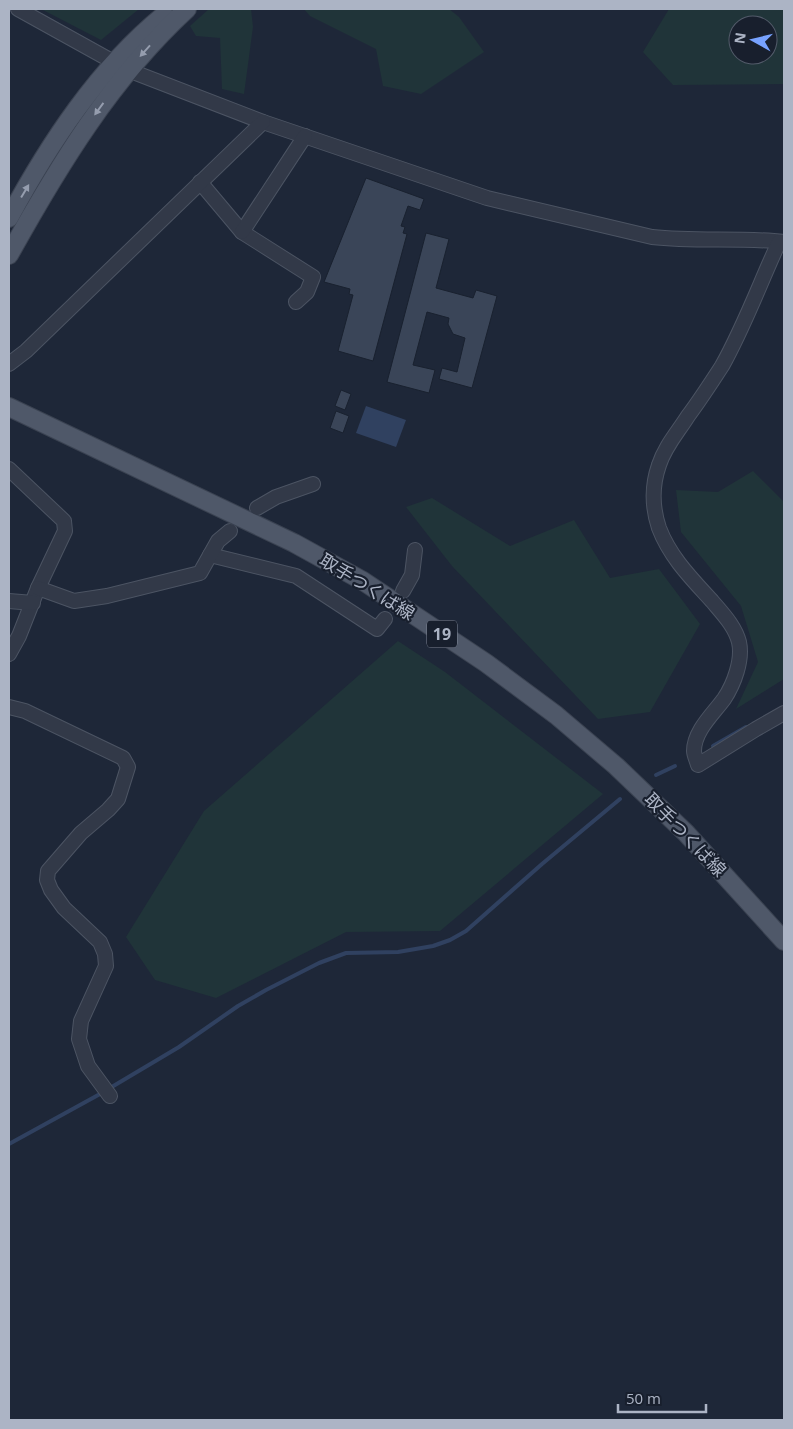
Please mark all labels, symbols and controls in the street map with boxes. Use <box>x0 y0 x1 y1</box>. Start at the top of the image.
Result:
north arrow <box>728 15 778 65</box>
text: N <box>729 31 750 45</box>
one-way arrow <box>139 45 150 58</box>
one-way arrow <box>93 102 104 115</box>
one-way arrow <box>20 184 29 197</box>
street label: 取手つくば線 <box>315 547 420 625</box>
road number: 19 <box>427 620 457 648</box>
street label: 取手つくば線 <box>640 787 732 881</box>
scale bar <box>618 1382 706 1414</box>
text: 50 m <box>626 1388 661 1408</box>

